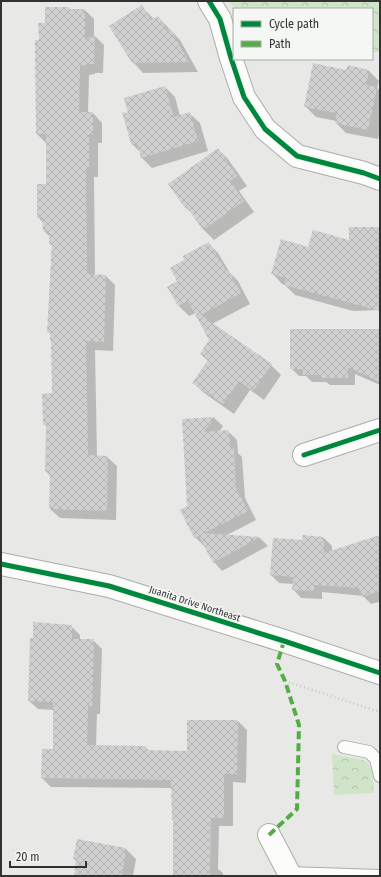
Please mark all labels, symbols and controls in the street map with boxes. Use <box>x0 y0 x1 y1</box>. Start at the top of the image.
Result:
legend <box>233 8 373 60</box>
text: Cycle path <box>269 17 319 31</box>
text: Path <box>269 37 291 51</box>
street label: Juanita Drive Northeast <box>148 584 243 625</box>
scale bar <box>10 843 86 869</box>
text: 20 m <box>16 850 40 864</box>

